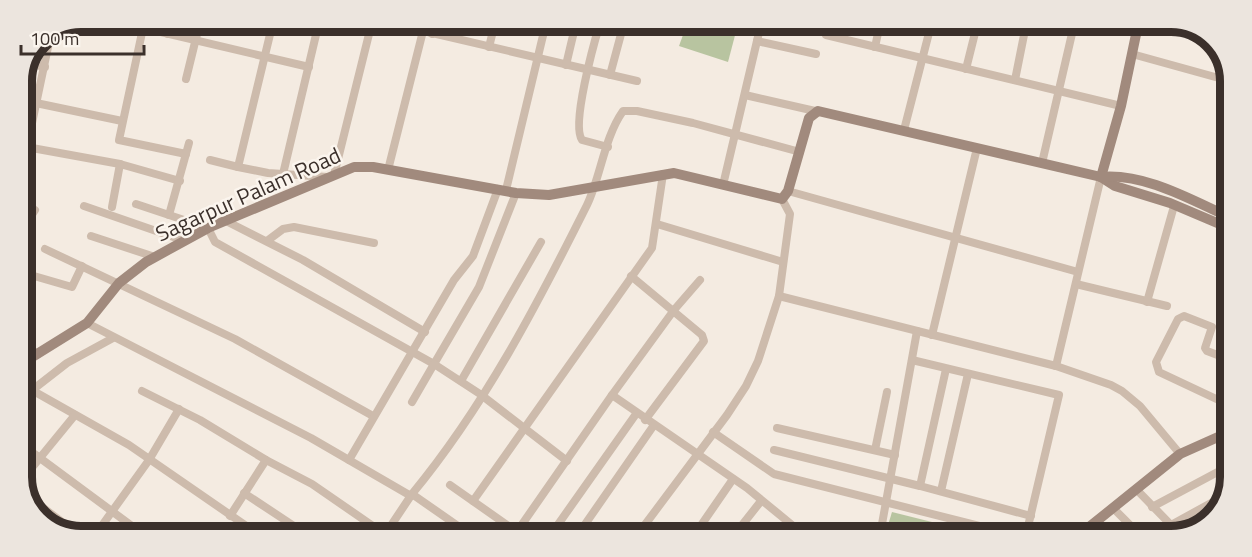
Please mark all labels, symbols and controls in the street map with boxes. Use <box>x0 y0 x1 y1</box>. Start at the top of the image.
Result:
scale bar <box>21 18 144 56</box>
text: 100 m <box>30 25 79 52</box>
street label: Sagarpur Palam Road <box>150 138 346 250</box>

